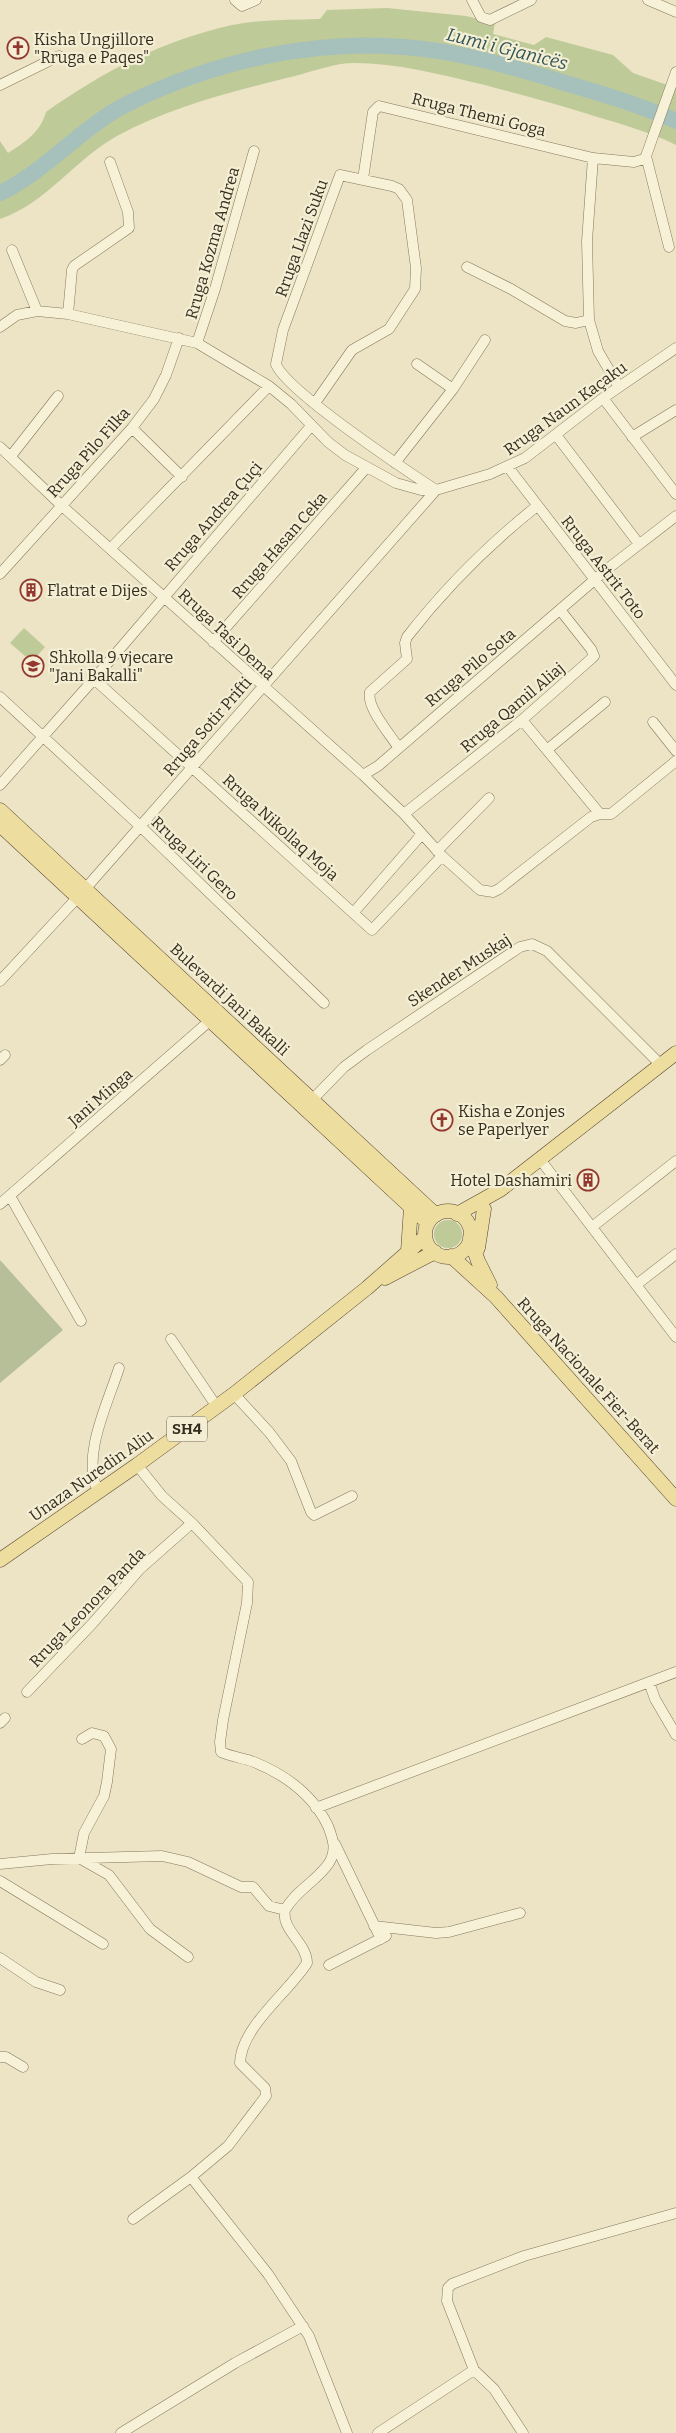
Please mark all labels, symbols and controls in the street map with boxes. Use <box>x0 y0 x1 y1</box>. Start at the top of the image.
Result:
water label: Lumi i Gjanicës <box>444 23 570 75</box>
place label: Kisha Ungjillore "Rruga e Paqes" <box>34 30 154 67</box>
church icon: Kisha Ungjillore "Rruga e Paqes" <box>6 36 30 60</box>
street label: Rruga Themi Goga <box>410 89 548 140</box>
street label: Rruga Kozma Andrea <box>182 165 243 321</box>
street label: Rruga Llazi Suku <box>271 177 332 300</box>
street label: Rruga Naun Kaçaku <box>500 357 630 459</box>
street label: Rruga Pilo Filka <box>43 403 134 501</box>
street label: Rruga Andrea Çuçi <box>161 458 266 575</box>
street label: Rruga Hasan Ceka <box>228 488 331 602</box>
street label: Rruga Astrit Toto <box>557 512 650 623</box>
building icon: Flatrat e Dijes <box>19 578 43 602</box>
place label: Flatrat e Dijes <box>47 581 148 600</box>
street label: Rruga Tasi Dema <box>174 585 279 684</box>
street label: Rruga Pilo Sota <box>421 624 520 711</box>
place label: Shkolla 9 vjecare "Jani Bakalli" <box>49 648 173 685</box>
school or university icon: Shkolla 9 vjecare "Jani Bakalli" <box>21 654 45 678</box>
street label: Rruga Qamil Aliaj <box>457 658 568 756</box>
street label: Rruga Sotir Prifti <box>159 673 256 780</box>
street label: Rruga Nikollaq Moja <box>219 770 343 885</box>
street label: Rruga Liri Gero <box>148 812 242 904</box>
street label: Skender Muskaj <box>404 930 514 1011</box>
street label: Bulevardi Jani Bakalli <box>166 939 293 1060</box>
street label: Jani Minga <box>64 1064 136 1131</box>
place label: Kisha e Zonjes se Paperlyer <box>458 1102 565 1139</box>
church icon: Kisha e Zonjes se Paperlyer <box>430 1108 454 1132</box>
building icon: Hotel Dashamiri <box>576 1168 600 1192</box>
place label: Hotel Dashamiri <box>450 1171 572 1190</box>
street label: Rruga Nacionale Fier-Berat <box>514 1293 664 1457</box>
road number: SH4 <box>167 1416 207 1442</box>
street label: Unaza Nuredin Aliu <box>26 1426 157 1525</box>
street label: Rruga Leonora Panda <box>26 1544 149 1671</box>

